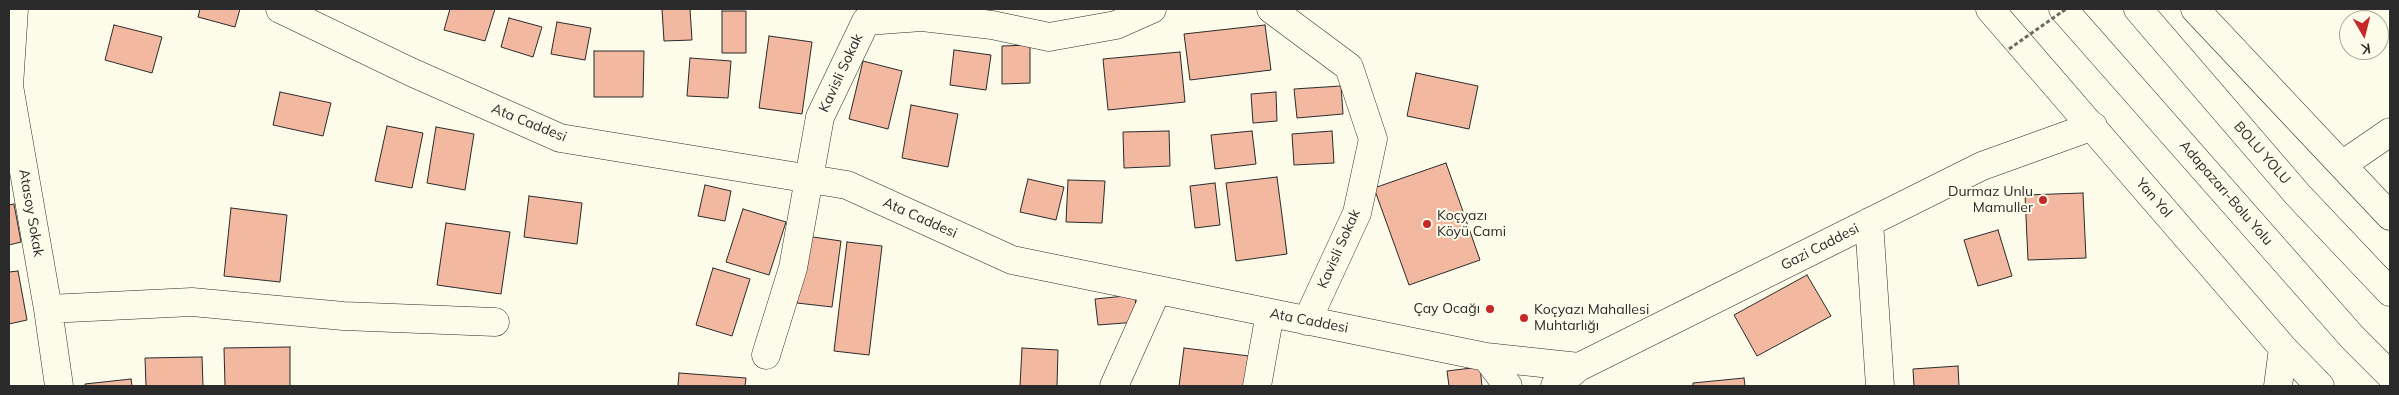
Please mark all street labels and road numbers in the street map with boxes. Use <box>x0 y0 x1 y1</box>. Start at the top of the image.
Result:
street label: Kavisli Sokak <box>815 31 867 115</box>
street label: Ata Caddesi <box>489 100 569 146</box>
street label: BOLU YOLU <box>2230 118 2294 188</box>
street label: Adapazarı-Bolu Yolu <box>2176 137 2276 249</box>
street label: Atasoy Sokak <box>15 168 47 258</box>
street label: Yan Yol <box>2132 175 2176 221</box>
street label: Ata Caddesi <box>880 194 960 242</box>
street label: Kavisli Sokak <box>1314 207 1364 291</box>
street label: Gazi Caddesi <box>1778 220 1862 274</box>
street label: Ata Caddesi <box>1268 305 1350 337</box>

